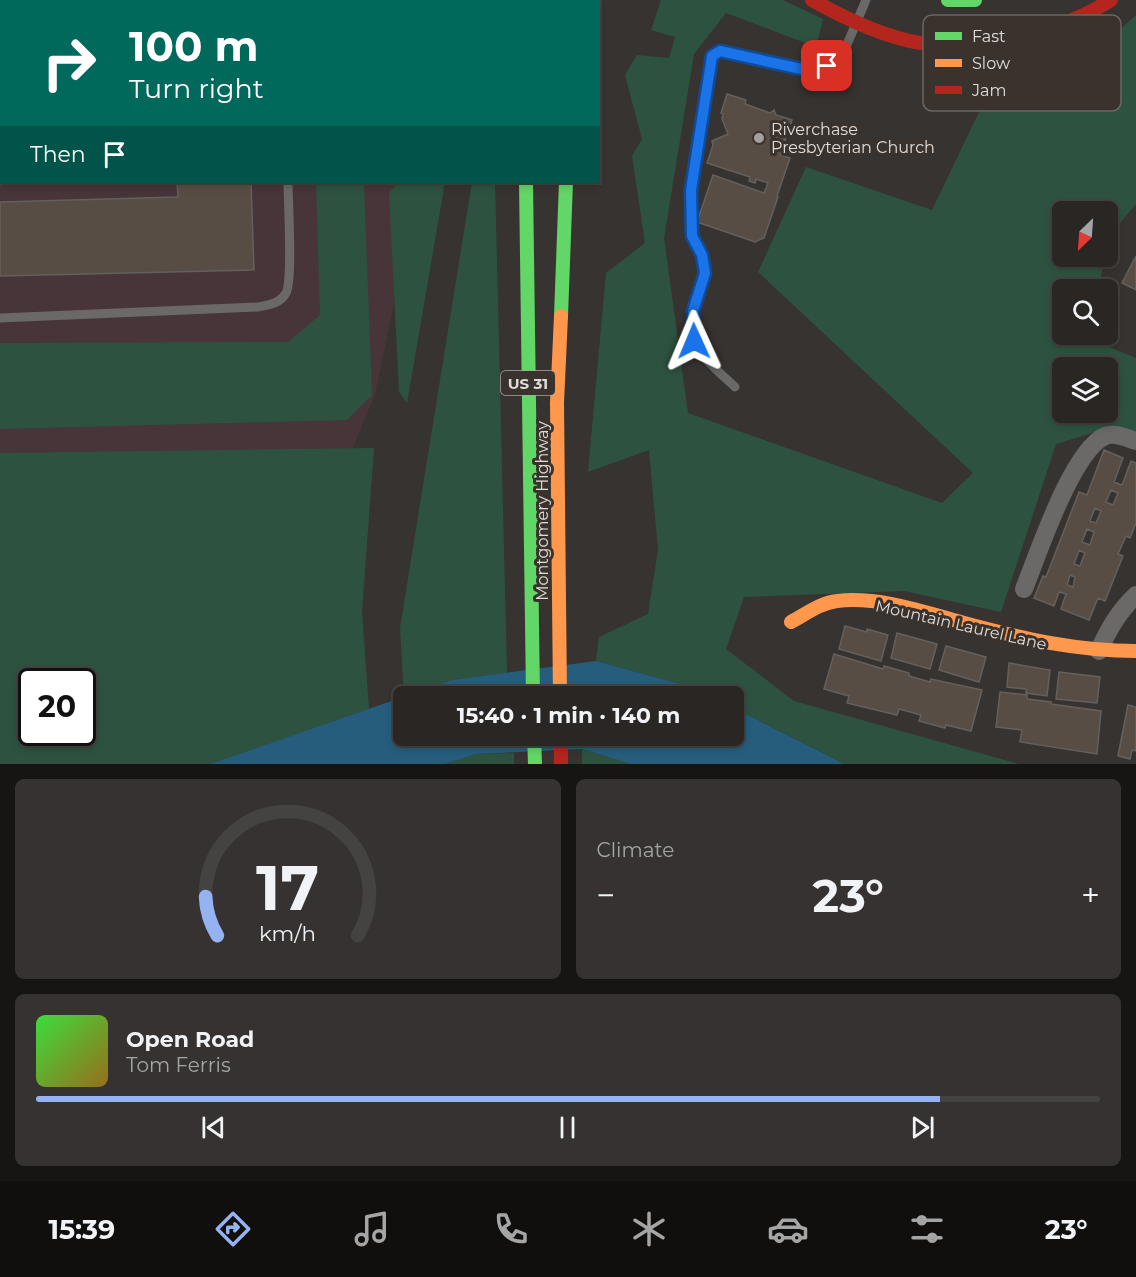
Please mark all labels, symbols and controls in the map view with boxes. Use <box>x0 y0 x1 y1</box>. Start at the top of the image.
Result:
legend <box>923 15 1121 111</box>
text: 100 m <box>129 20 258 72</box>
icon: right <box>30 24 108 102</box>
text: Fast <box>972 27 1006 46</box>
pin <box>801 40 852 91</box>
icon: arrive <box>810 49 843 82</box>
text: Slow <box>972 54 1010 73</box>
text: Turn right <box>129 72 264 105</box>
text: Jam <box>971 81 1006 100</box>
place label: Riverchase Presbyterian Church <box>771 120 935 157</box>
marker: Riverchase Presbyterian Church <box>752 131 766 145</box>
icon: arrive <box>98 138 131 171</box>
text: Then <box>30 141 86 168</box>
north arrow <box>1052 201 1118 267</box>
map controls <box>1052 201 1118 423</box>
button: search <box>1052 279 1118 345</box>
position arrow <box>662 309 726 373</box>
button: layers <box>1052 357 1118 423</box>
road number: US 31 <box>501 371 555 395</box>
street label: Montgomery Highway <box>533 421 552 601</box>
street label: Mountain Laurel Lane <box>874 596 1048 654</box>
speed limit sign: 20 <box>18 668 96 746</box>
text: 15:40 · 1 min · 140 m <box>457 702 680 729</box>
text: Climate <box>597 838 674 862</box>
text: 17 <box>256 850 319 926</box>
text: 23° <box>813 868 884 923</box>
text: − <box>597 875 615 915</box>
text: + <box>1081 875 1100 915</box>
text: km/h <box>259 920 316 946</box>
text: Open Road <box>126 1026 254 1053</box>
text: Tom Ferris <box>126 1053 231 1077</box>
icon: previous <box>197 1111 230 1144</box>
icon: pause <box>551 1111 584 1144</box>
icon: next <box>906 1111 939 1144</box>
icon: directions <box>212 1208 254 1250</box>
icon: music <box>351 1208 393 1250</box>
icon: phone <box>490 1208 532 1250</box>
icon: climate <box>628 1208 670 1250</box>
icon: car <box>767 1208 809 1250</box>
icon: filters <box>906 1208 948 1250</box>
text: 15:39 <box>48 1213 115 1246</box>
text: 23° <box>1045 1213 1088 1246</box>

